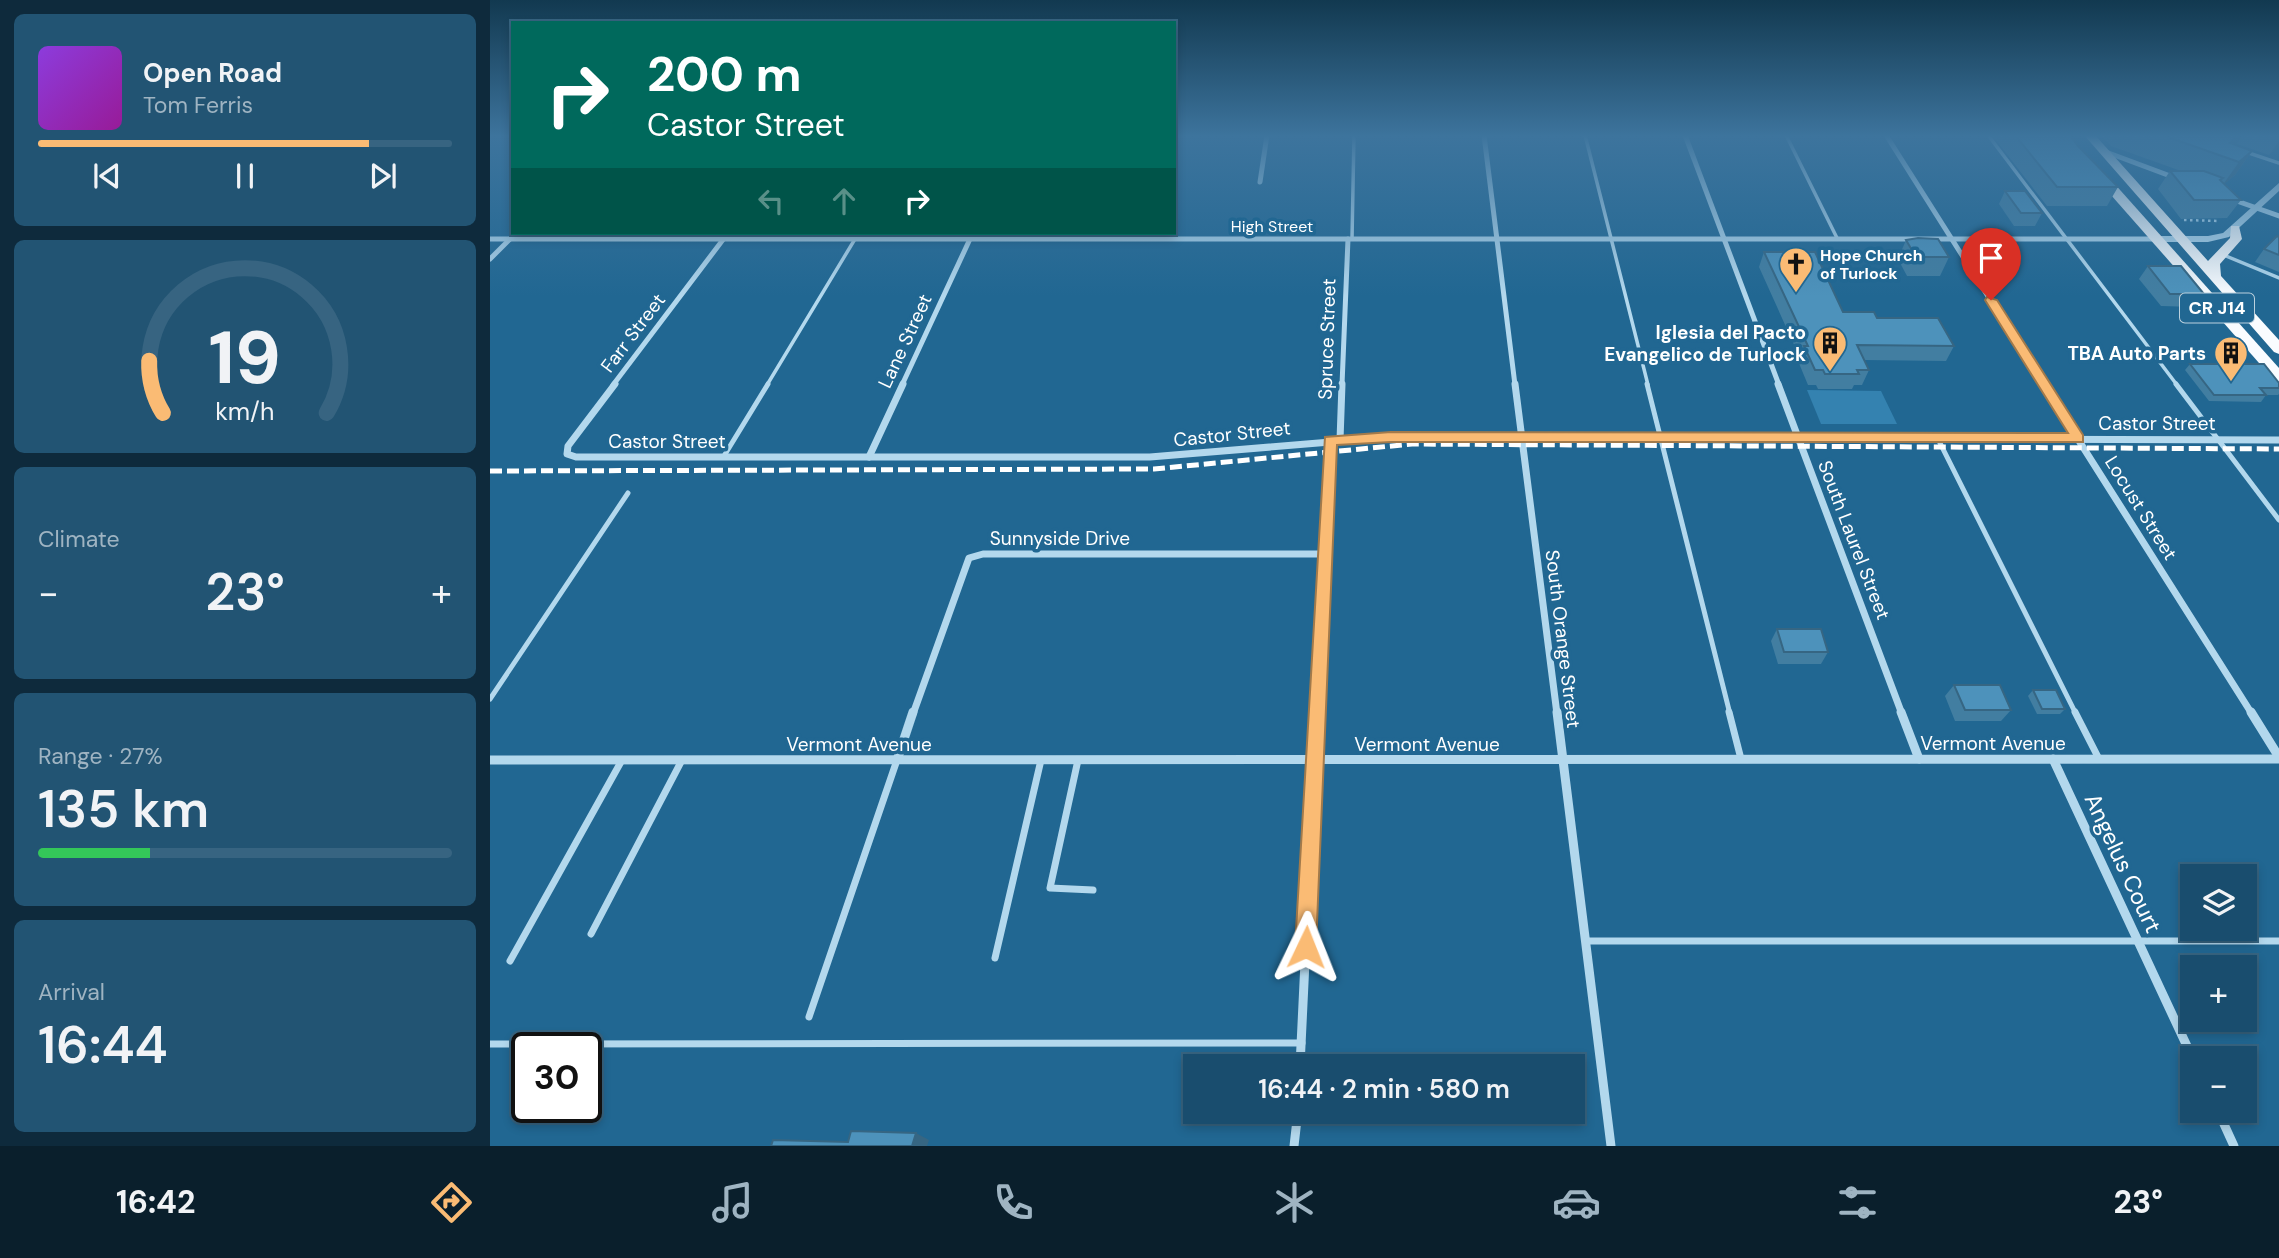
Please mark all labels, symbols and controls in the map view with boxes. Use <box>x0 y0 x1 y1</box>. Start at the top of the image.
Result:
text: 200 m <box>647 42 802 106</box>
icon: right <box>532 49 623 140</box>
text: Open Road <box>143 56 282 90</box>
text: Tom Ferris <box>143 90 253 120</box>
text: Castor Street <box>647 104 845 146</box>
icon: previous <box>88 157 126 195</box>
icon: pause <box>226 157 264 195</box>
icon: next <box>364 157 402 195</box>
icon: left <box>752 182 790 220</box>
icon: ahead <box>825 182 863 220</box>
icon: right <box>898 182 936 220</box>
street label: High Street <box>1231 216 1313 237</box>
pin <box>1961 228 2021 300</box>
icon: arrive <box>1972 239 2010 277</box>
church icon: Hope Church of Turlock <box>1777 245 1815 294</box>
place label: Hope Church of Turlock <box>1820 245 1923 284</box>
street label: Spruce Street <box>1312 278 1342 400</box>
street label: Farr Street <box>595 288 671 378</box>
street label: Lane Street <box>872 290 938 392</box>
road number: CR J14 <box>2180 294 2254 322</box>
text: 19 <box>209 311 281 406</box>
place label: Iglesia del Pacto Evangelico de Turlock <box>1604 320 1806 367</box>
building icon: Iglesia del Pacto Evangelico de Turlock <box>1811 324 1849 373</box>
building icon: TBA Auto Parts <box>2212 334 2250 383</box>
place label: TBA Auto Parts <box>2067 341 2206 366</box>
text: km/h <box>215 394 275 427</box>
street label: Castor Street <box>2098 411 2216 436</box>
street label: Castor Street <box>1172 415 1292 453</box>
street label: Castor Street <box>608 429 726 454</box>
street label: Locust Street <box>2099 451 2183 565</box>
street label: South Laurel Street <box>1812 457 1896 623</box>
text: Climate <box>38 524 120 554</box>
street label: Sunnyside Drive <box>990 526 1130 551</box>
street label: South Orange Street <box>1540 548 1586 730</box>
text: 23° <box>205 558 285 626</box>
text: − <box>38 568 59 618</box>
text: + <box>431 568 452 618</box>
street label: Vermont Avenue <box>1920 731 2066 756</box>
street label: Vermont Avenue <box>786 732 932 757</box>
street label: Vermont Avenue <box>1354 732 1500 757</box>
text: Range · 27% <box>38 741 163 771</box>
text: 135 km <box>38 775 209 843</box>
street label: Angelus Court <box>2078 788 2168 938</box>
map controls <box>2180 864 2257 1123</box>
button: layers <box>2180 864 2257 941</box>
position arrow <box>1269 910 1343 984</box>
button: + <box>2180 955 2257 1032</box>
text: Arrival <box>38 977 105 1007</box>
text: 16:44 <box>38 1011 168 1079</box>
speed limit sign: 30 <box>511 1032 602 1123</box>
button: − <box>2180 1046 2257 1123</box>
text: 16:44 · 2 min · 580 m <box>1258 1072 1510 1106</box>
icon: directions <box>427 1178 476 1227</box>
icon: music <box>708 1178 757 1227</box>
icon: phone <box>989 1178 1038 1227</box>
icon: climate <box>1270 1178 1319 1227</box>
icon: car <box>1552 1178 1601 1227</box>
icon: filters <box>1833 1178 1882 1227</box>
text: 16:42 <box>116 1181 195 1223</box>
text: 23° <box>2114 1181 2163 1223</box>

